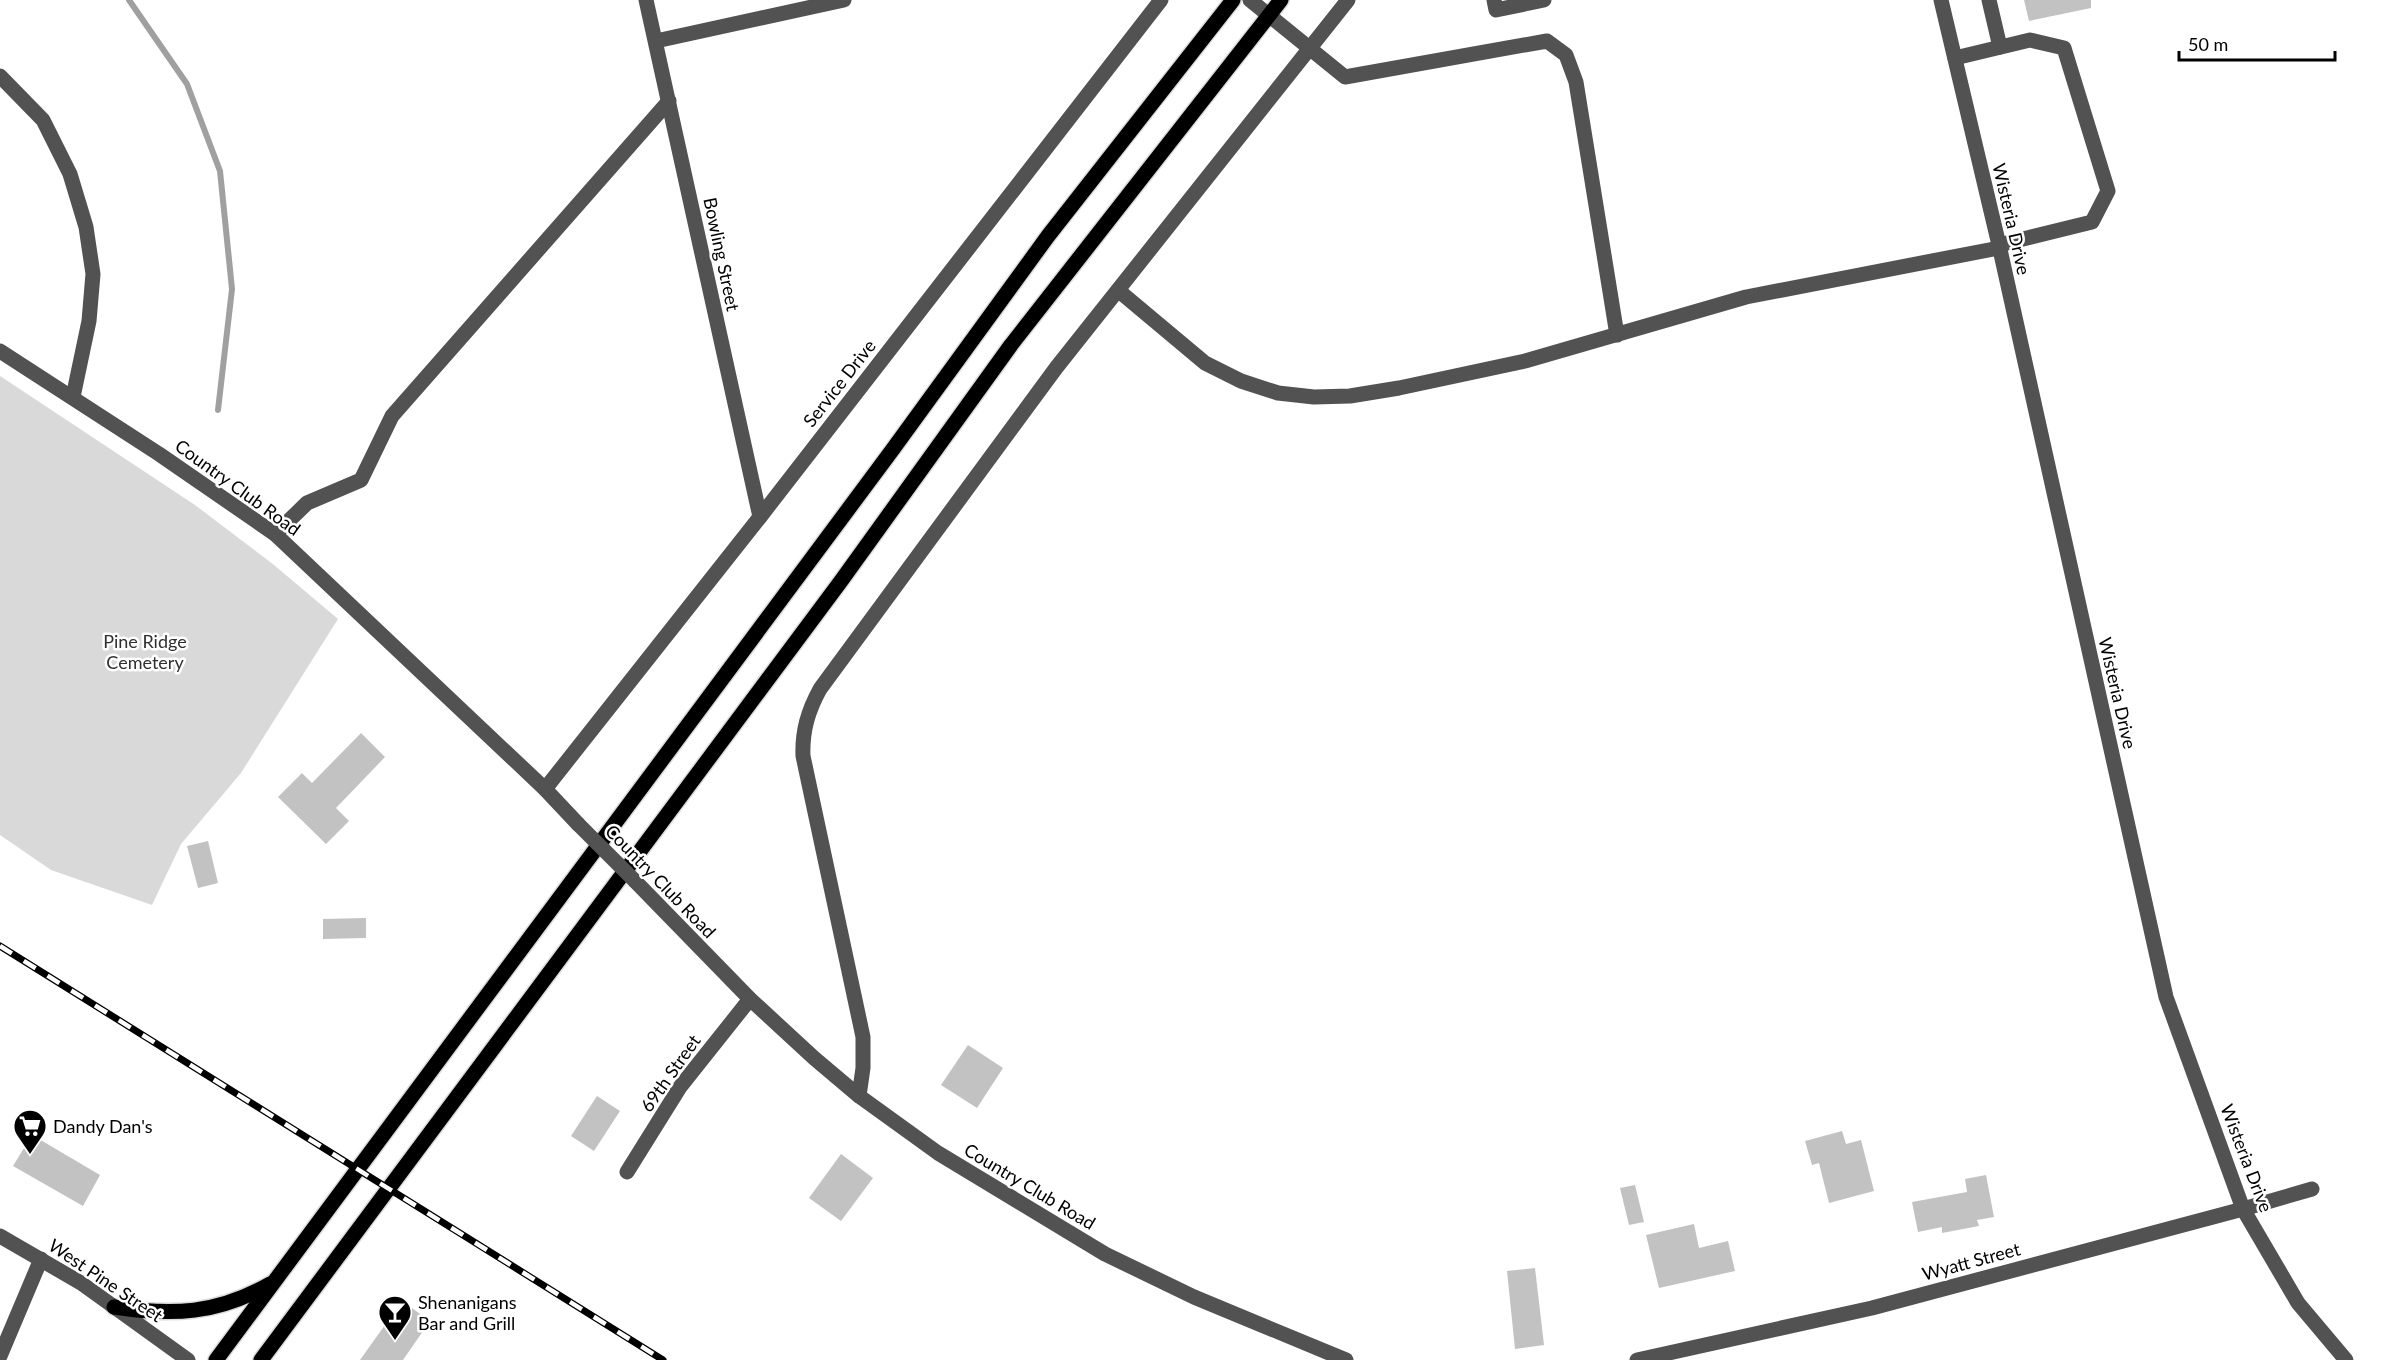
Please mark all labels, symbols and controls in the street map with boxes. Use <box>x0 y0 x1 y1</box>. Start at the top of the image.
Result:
scale bar <box>2179 24 2335 62</box>
text: 50 m <box>2188 33 2228 55</box>
street label: Wisteria Drive <box>1988 161 2036 277</box>
street label: Bowling Street <box>699 195 745 313</box>
street label: Service Drive <box>798 335 880 431</box>
street label: Country Club Road <box>171 434 305 540</box>
park label: Pine Ridge Cemetery <box>103 630 187 673</box>
street label: Wisteria Drive <box>2094 635 2142 751</box>
street label: Country Club Road <box>601 820 721 942</box>
street label: 69th Street <box>635 1030 705 1116</box>
street label: Wisteria Drive <box>2216 1101 2278 1215</box>
supermarket icon: Dandy Dan's <box>12 1108 48 1155</box>
place label: Dandy Dan's <box>53 1115 153 1137</box>
street label: Country Club Road <box>960 1138 1100 1234</box>
street label: West Pine Street <box>45 1234 168 1327</box>
street label: Wyatt Street <box>1920 1237 2023 1285</box>
place label: Shenanigans Bar and Grill <box>418 1291 517 1334</box>
bar icon: Shenanigans Bar and Grill <box>377 1294 413 1341</box>

